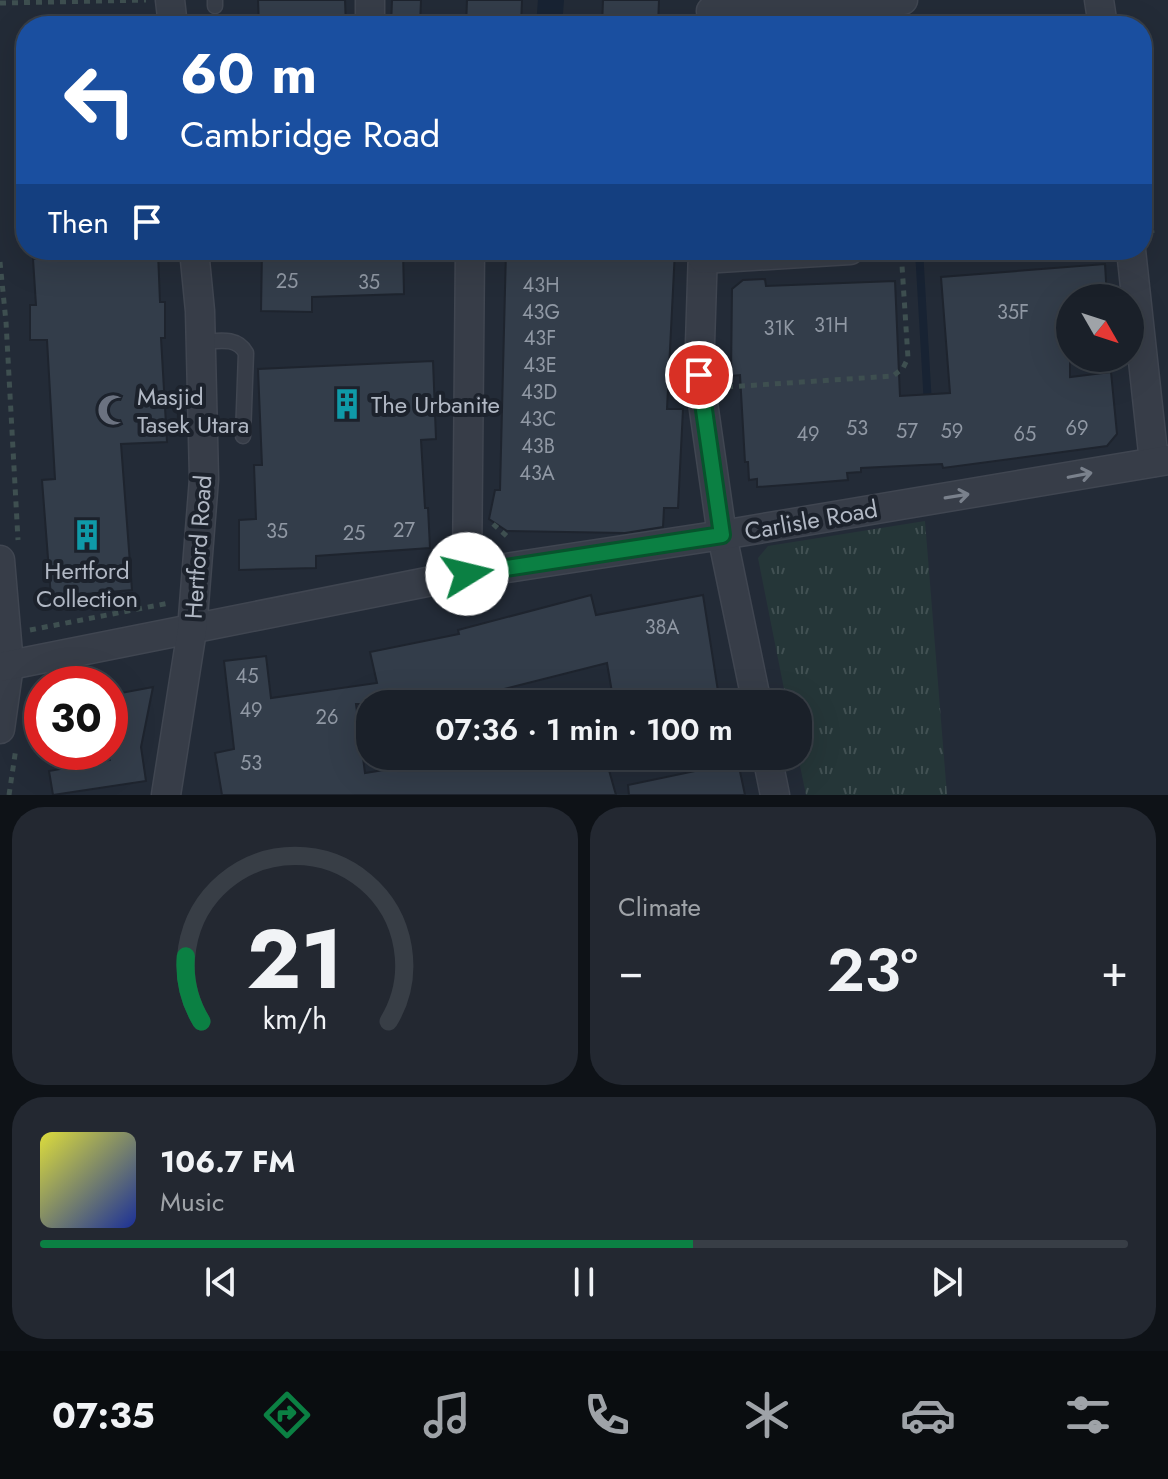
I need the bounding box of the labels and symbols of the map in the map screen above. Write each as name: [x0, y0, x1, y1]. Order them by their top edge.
house number: 25: [276, 267, 298, 296]
house number: 35: [358, 268, 380, 297]
house number: 43H: [523, 271, 559, 300]
north arrow: [1056, 284, 1144, 372]
house number: 43G: [522, 298, 560, 327]
house number: 35F: [997, 298, 1029, 327]
house number: 31H: [814, 311, 848, 340]
house number: 31K: [763, 314, 795, 343]
house number: 43F: [524, 324, 556, 353]
pin: [665, 341, 733, 409]
house number: 43E: [523, 351, 557, 380]
house number: 43D: [521, 378, 557, 407]
place label: Masjid Tasek Utara: [137, 379, 249, 442]
building icon: The Urbanite: [330, 387, 364, 421]
place label: The Urbanite: [371, 387, 500, 422]
mosque icon: Masjid Tasek Utara: [96, 393, 130, 427]
house number: 43C: [520, 405, 556, 434]
house number: 53: [846, 414, 868, 443]
house number: 69: [1065, 414, 1089, 443]
house number: 57: [896, 417, 918, 446]
house number: 59: [941, 417, 963, 446]
house number: 49: [796, 420, 820, 449]
house number: 65: [1014, 420, 1036, 449]
house number: 43B: [521, 432, 555, 461]
house number: 43A: [519, 459, 556, 488]
one-way arrow: [1067, 467, 1092, 482]
street label: Hertford Road: [176, 474, 220, 620]
one-way arrow: [944, 488, 969, 503]
street label: Carlisle Road: [742, 491, 880, 549]
house number: 27: [393, 516, 415, 545]
house number: 35: [266, 517, 288, 546]
building icon: Hertford Collection: [70, 518, 104, 552]
house number: 25: [343, 519, 365, 548]
position arrow: [425, 532, 509, 616]
place label: Hertford Collection: [36, 553, 138, 616]
house number: 38A: [645, 613, 680, 642]
house number: 45: [236, 662, 258, 691]
speed limit sign: 30: [24, 666, 128, 770]
house number: 49: [239, 696, 263, 725]
house number: 26: [316, 703, 338, 732]
house number: 53: [240, 749, 262, 778]

